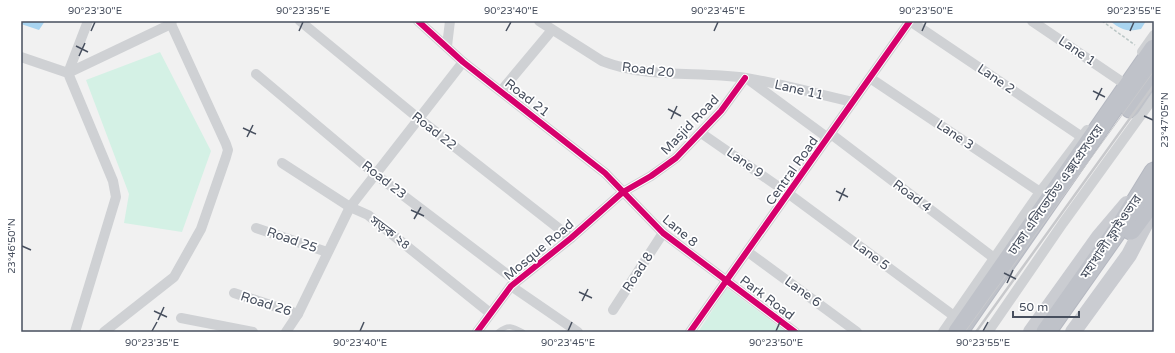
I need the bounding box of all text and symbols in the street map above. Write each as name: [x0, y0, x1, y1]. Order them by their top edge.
text: 90°23'30"E: [68, 5, 122, 17]
text: 90°23'35"E: [276, 5, 330, 17]
text: 90°23'40"E: [484, 5, 538, 17]
text: 90°23'45"E: [691, 5, 745, 17]
text: 90°23'50"E: [899, 5, 953, 17]
text: 90°23'55"E: [1107, 5, 1161, 17]
street label: Lane 1: [1055, 33, 1099, 69]
street label: Road 20: [621, 59, 675, 81]
street label: Lane 2: [974, 61, 1018, 97]
street label: Road 21: [501, 76, 553, 120]
street label: Lane 11: [773, 77, 825, 103]
street label: Masjid Road: [658, 92, 722, 158]
text: 23°47'05"N: [1159, 92, 1171, 148]
street label: Road 22: [408, 109, 460, 153]
street label: Lane 3: [933, 117, 977, 153]
street label: ঢাকা এলিভেটেড এক্সপ্রেসওয়ে: [1004, 121, 1107, 259]
street label: Central Road: [762, 133, 822, 209]
street label: Lane 9: [723, 145, 767, 181]
street label: Road 23: [358, 158, 410, 202]
street label: Road 4: [890, 176, 934, 216]
street label: মহাখালী ফ্লাইওভার: [1076, 192, 1145, 283]
street label: Lane 8: [659, 211, 701, 251]
street label: সড়ক ২৪: [366, 212, 413, 253]
street label: Mosque Road: [501, 216, 577, 284]
text: 23°46'50"N: [6, 218, 18, 274]
street label: Road 25: [265, 224, 319, 256]
street label: Lane 5: [850, 236, 892, 274]
street label: Road 8: [619, 249, 657, 295]
street label: Park Road: [737, 272, 797, 324]
street label: Lane 6: [781, 273, 825, 311]
street label: Road 26: [239, 288, 293, 320]
scale bar: [1013, 293, 1079, 319]
text: 50 m: [1019, 300, 1048, 314]
text: 90°23'35"E: [125, 337, 179, 349]
text: 90°23'40"E: [333, 337, 387, 349]
text: 90°23'45"E: [541, 337, 595, 349]
text: 90°23'50"E: [749, 337, 803, 349]
text: 90°23'55"E: [956, 337, 1010, 349]

